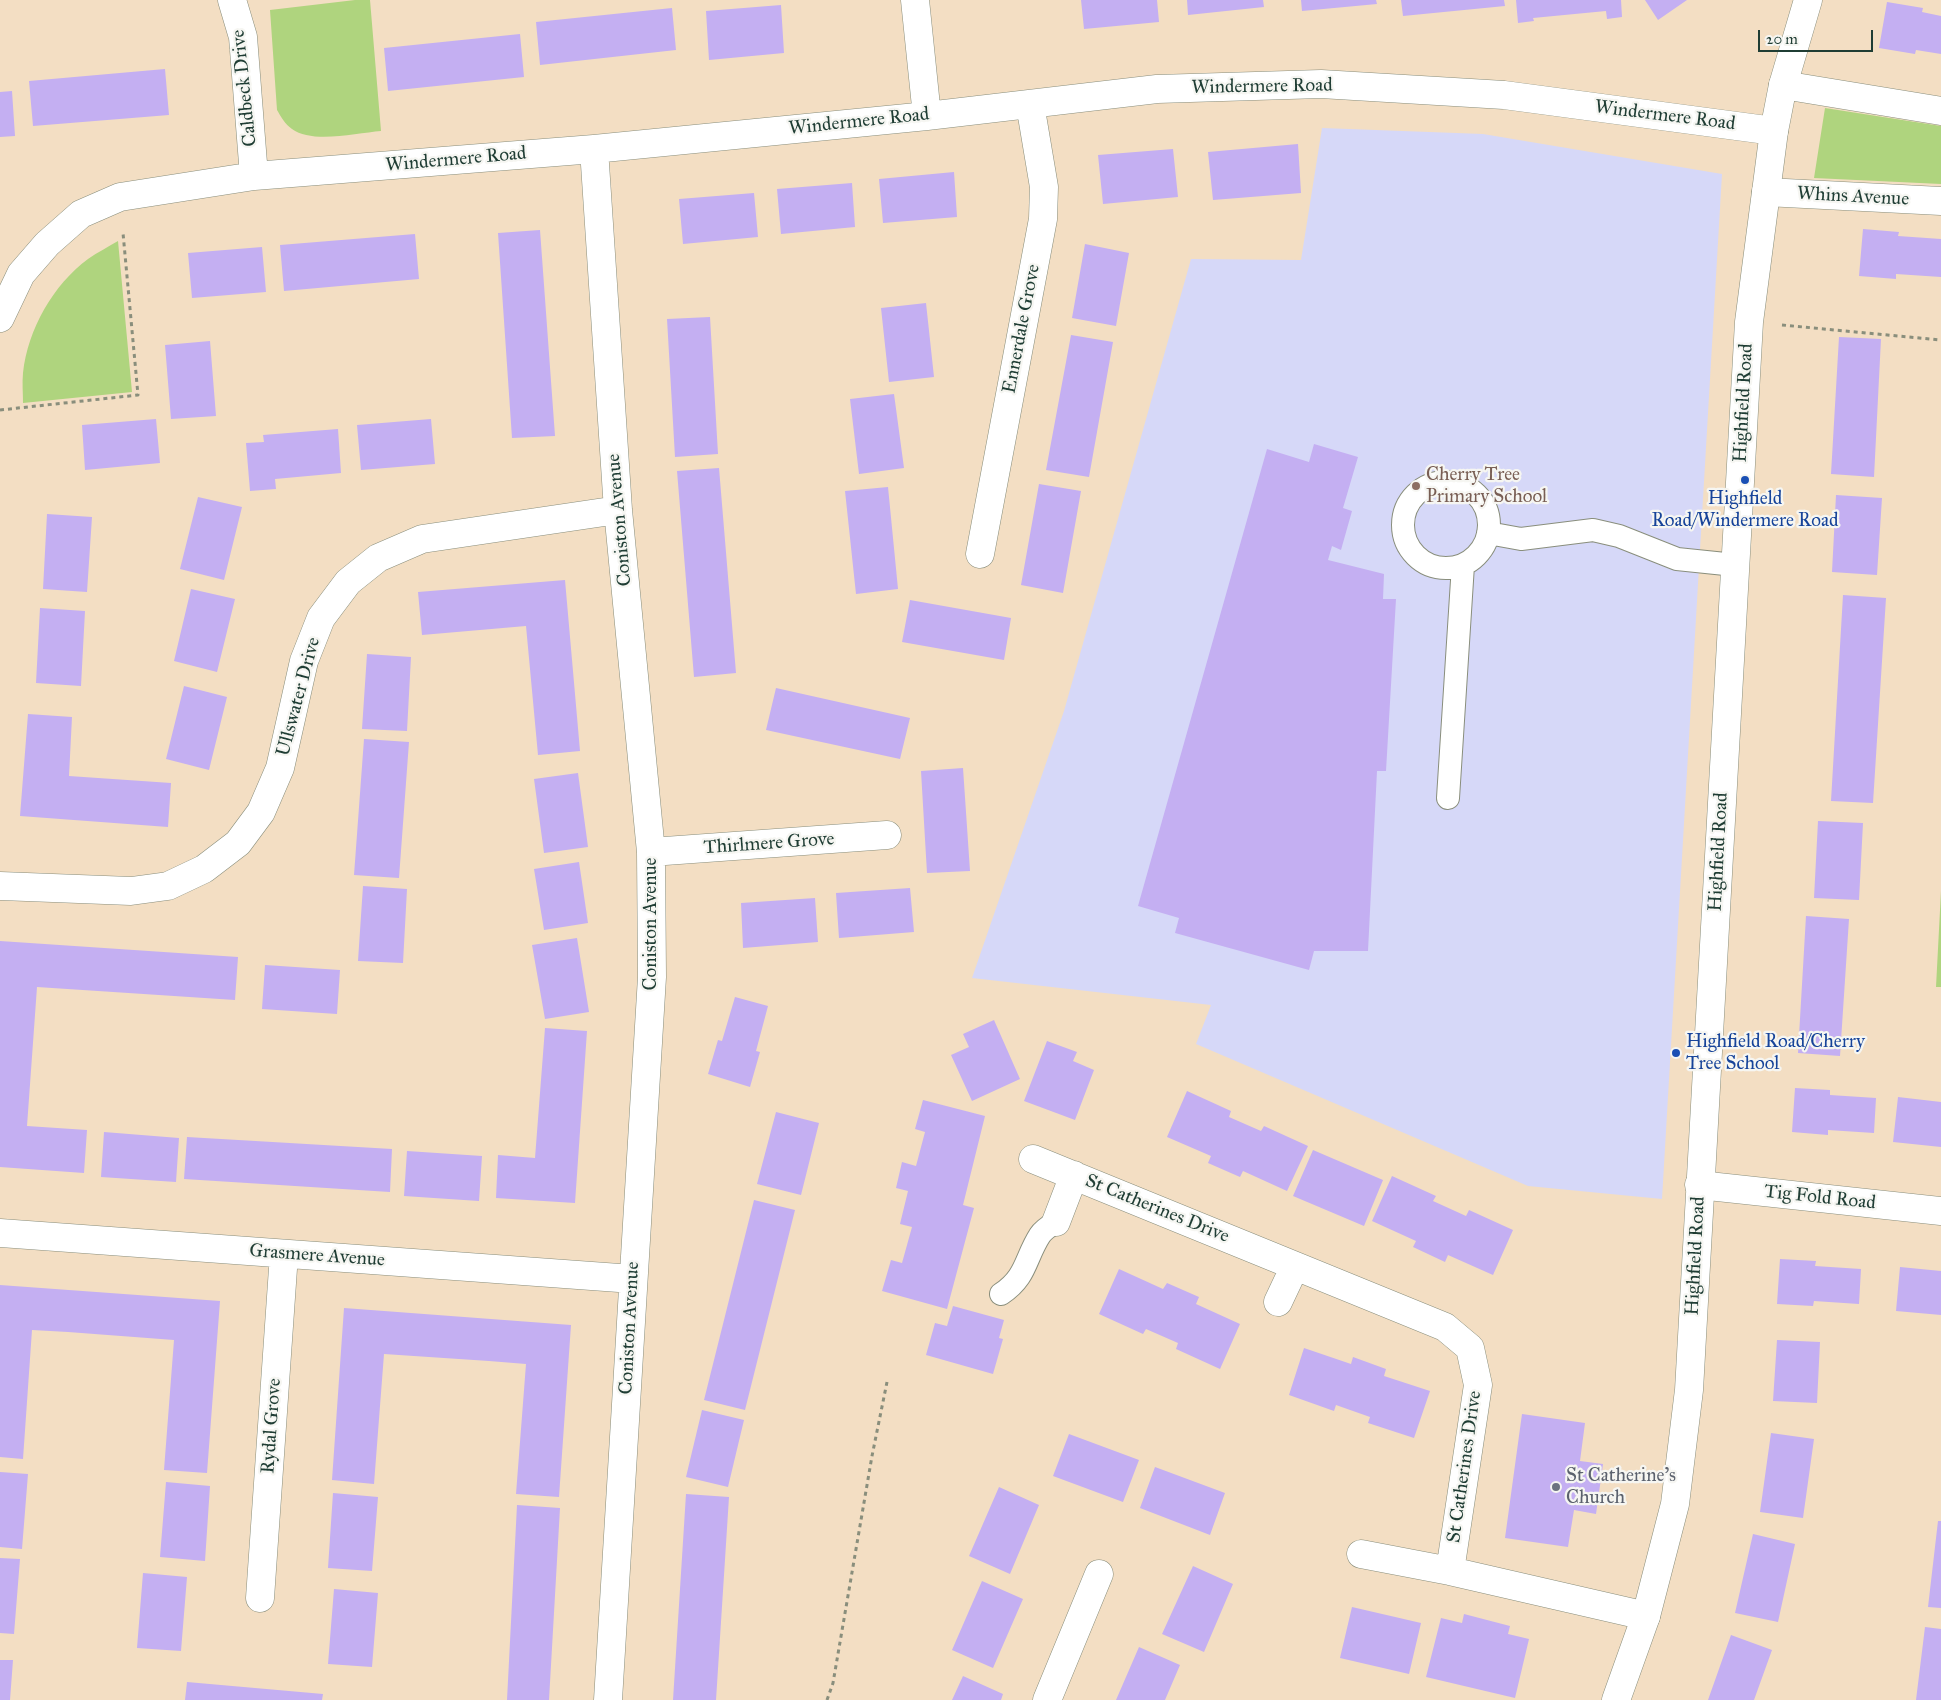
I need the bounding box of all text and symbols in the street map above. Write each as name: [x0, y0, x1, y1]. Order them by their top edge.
scale bar: [1761, 20, 1876, 52]
street label: Caldbeck Drive: [228, 28, 262, 148]
text: 20 m: [1766, 30, 1798, 48]
street label: Windermere Road: [1191, 74, 1333, 100]
street label: Windermere Road: [1593, 96, 1737, 136]
street label: Windermere Road: [787, 103, 931, 141]
street label: Windermere Road: [385, 142, 527, 178]
street label: Whins Avenue: [1796, 183, 1910, 211]
street label: Ennerdale Grove: [998, 263, 1046, 395]
street label: Highfield Road: [1729, 343, 1759, 463]
street label: Coniston Avenue: [603, 453, 637, 587]
place label: Cherry Tree Primary School: [1426, 464, 1547, 508]
marker: Highfield Road/Windermere Road: [1739, 474, 1751, 486]
marker: Cherry Tree Primary School: [1410, 480, 1422, 492]
place label: Highfield Road/Windermere Road: [1651, 488, 1839, 532]
street label: Ullswater Drive: [272, 635, 326, 759]
street label: Highfield Road: [1704, 792, 1734, 912]
street label: Thirlmere Grove: [703, 828, 835, 860]
street label: Coniston Avenue: [640, 858, 662, 990]
place label: Highfield Road/Cherry Tree School: [1686, 1031, 1865, 1075]
marker: Highfield Road/Cherry Tree School: [1670, 1047, 1682, 1059]
street label: St Catherines Drive: [1082, 1170, 1232, 1248]
street label: Tig Fold Road: [1763, 1181, 1877, 1215]
street label: Highfield Road: [1681, 1196, 1711, 1316]
street label: Grasmere Avenue: [248, 1240, 386, 1272]
street label: Coniston Avenue: [615, 1261, 645, 1395]
street label: Rydal Grove: [257, 1377, 287, 1475]
street label: St Catherines Drive: [1443, 1389, 1487, 1545]
place label: St Catherine's Church: [1566, 1465, 1676, 1509]
marker: St Catherine's Church: [1550, 1481, 1562, 1493]

